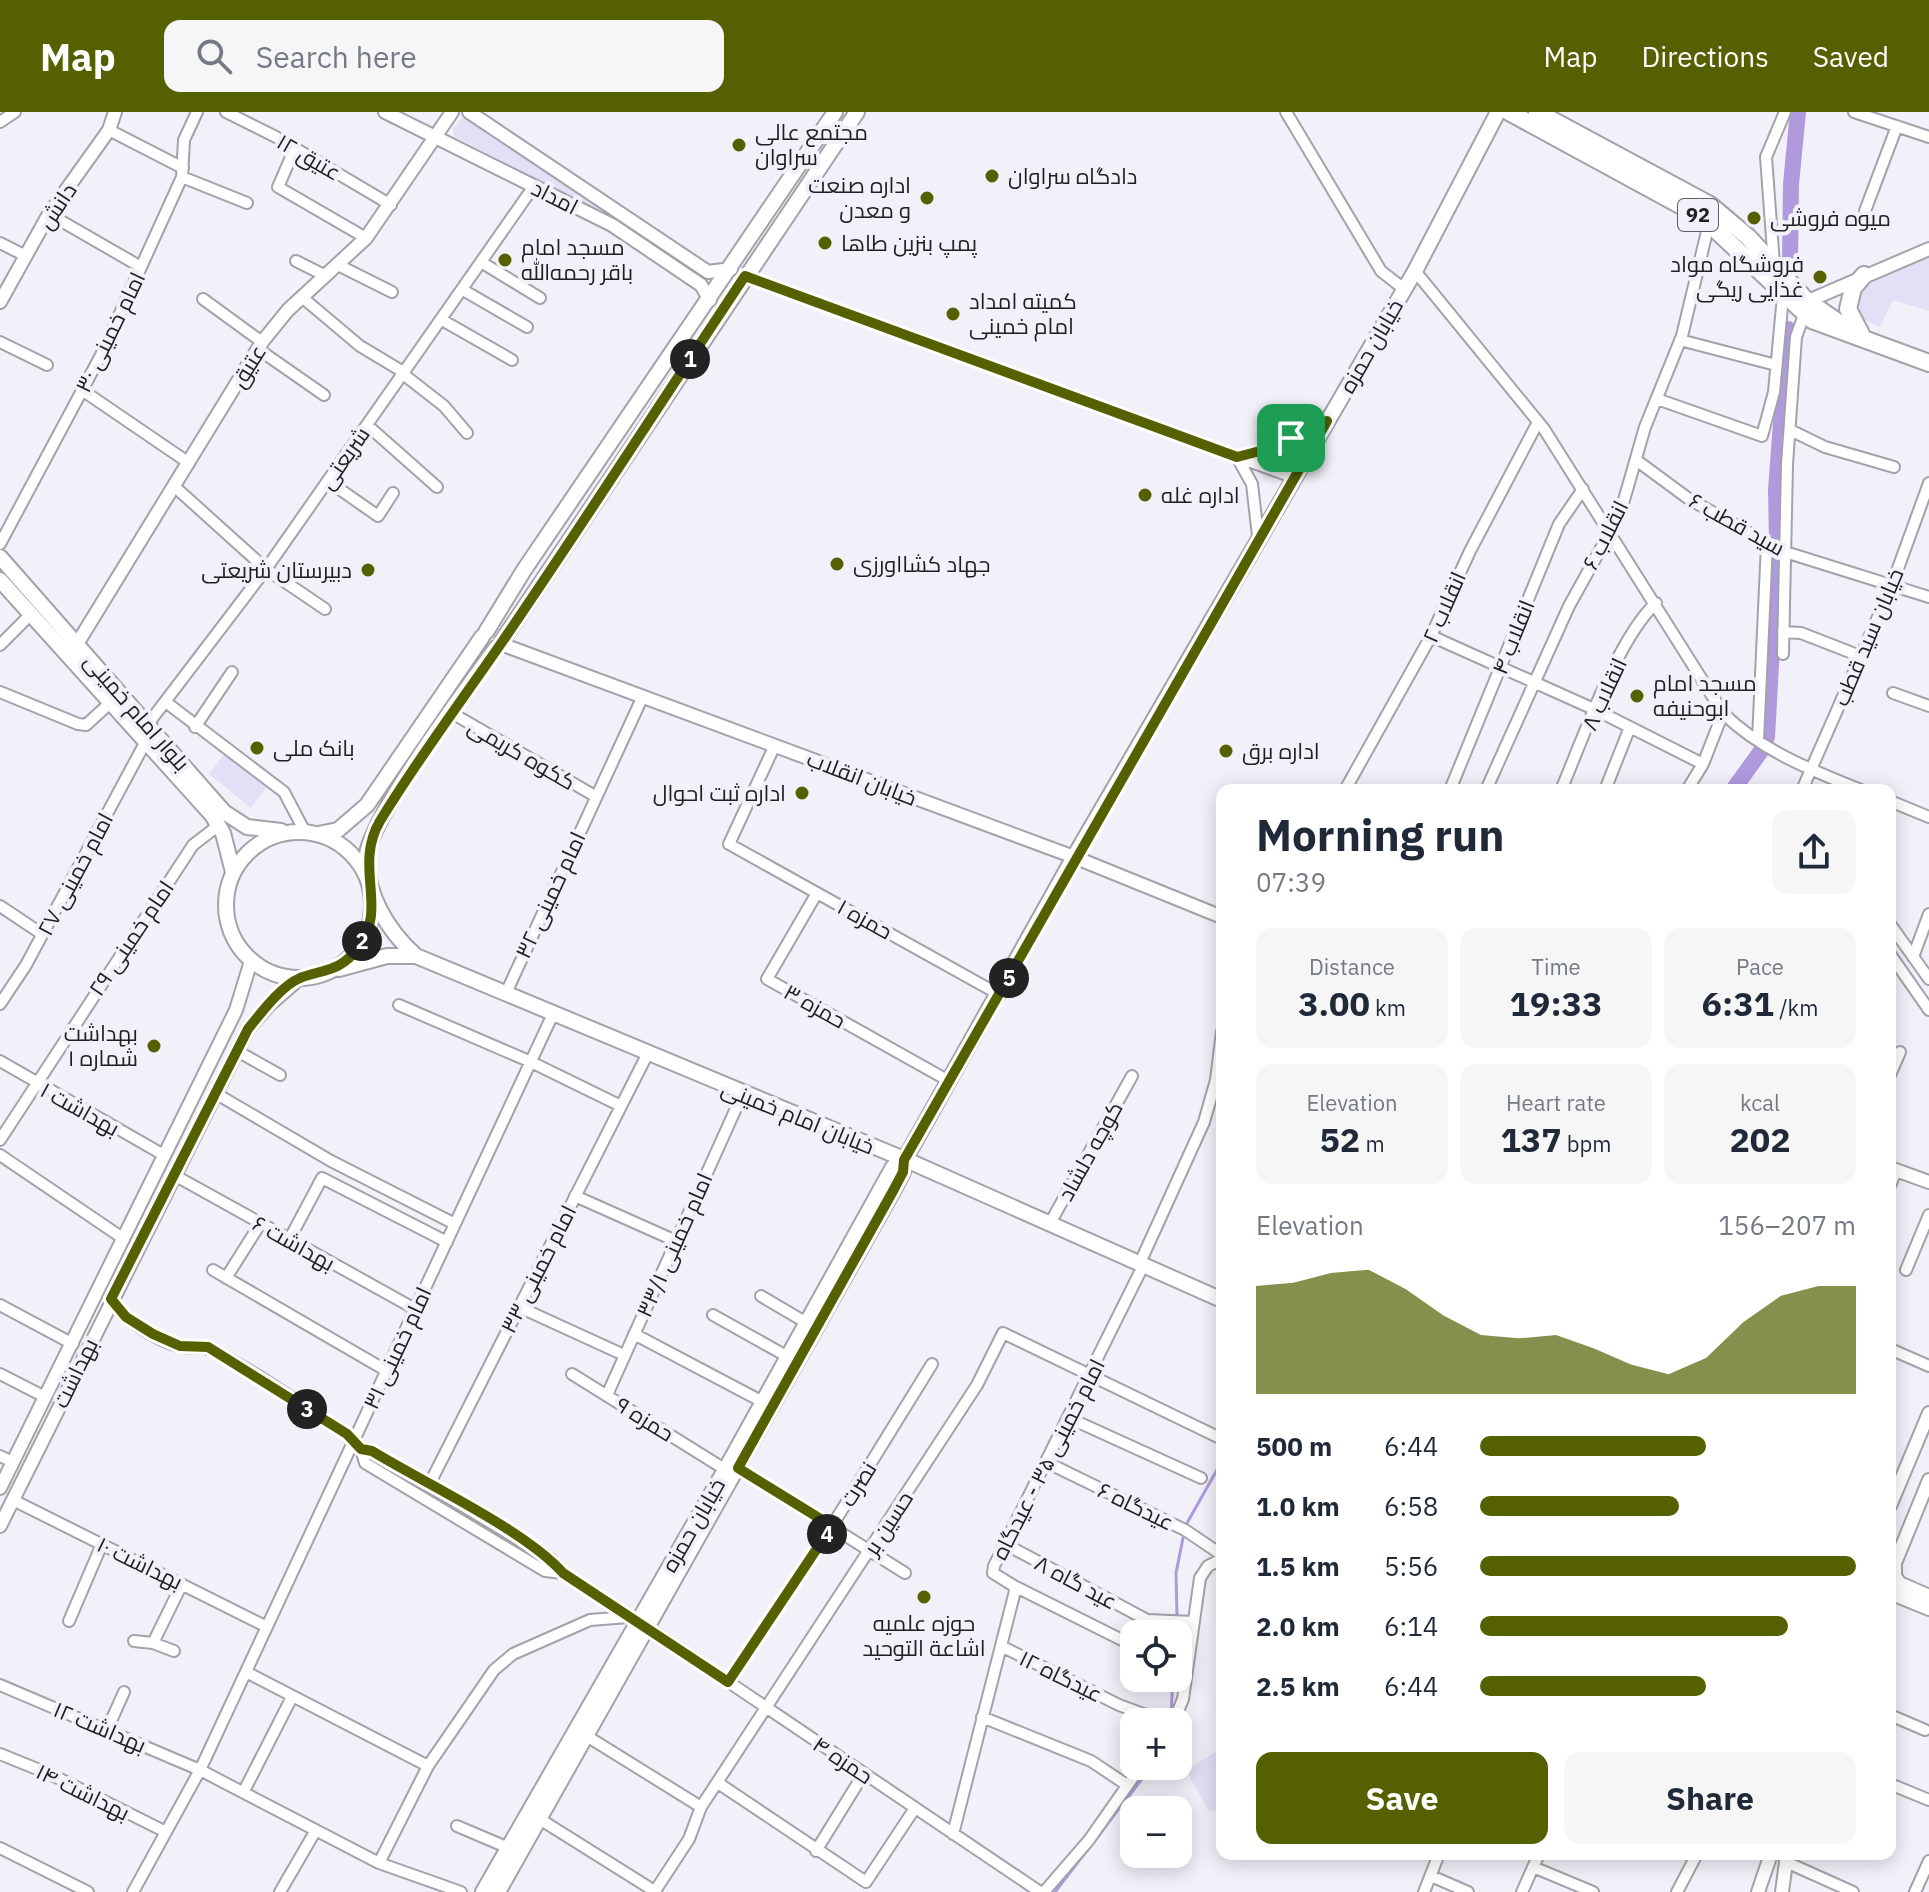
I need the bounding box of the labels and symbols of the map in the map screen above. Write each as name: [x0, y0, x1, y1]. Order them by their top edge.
place label: مجتمع عالی سراوان: [755, 117, 868, 171]
street label: عتیق ۱۲: [272, 127, 346, 186]
marker: مجتمع عالی سراوان: [730, 136, 748, 154]
place label: دادگاه سراوان: [1008, 161, 1137, 190]
marker: دادگاه سراوان: [983, 167, 1001, 185]
place label: اداره صنعت و معدن: [808, 170, 911, 224]
street label: امداد: [527, 173, 583, 220]
street label: دانش: [31, 177, 83, 234]
marker: اداره صنعت و معدن: [918, 189, 936, 207]
road number: 92: [1678, 199, 1718, 231]
place label: میوه فروشی: [1770, 203, 1891, 232]
marker: میوه فروشی: [1745, 209, 1763, 227]
place label: پمپ بنزین طاها: [841, 228, 977, 258]
place label: مسجد امام باقر رحمه‌الله: [521, 232, 633, 286]
marker: پمپ بنزین طاها: [816, 234, 834, 252]
place label: فروشگاه مواد غذایی ریگی: [1670, 249, 1804, 303]
marker: مسجد امام باقر رحمه‌الله: [496, 251, 514, 269]
street label: امام خمینی ۳۰: [68, 267, 153, 398]
marker: فروشگاه مواد غذایی ریگی: [1811, 268, 1829, 286]
place label: کمیته امداد امام خمینی: [969, 286, 1077, 342]
street label: خیابان حمزه: [1332, 294, 1409, 398]
marker: کمیته امداد امام خمینی: [944, 305, 962, 323]
street label: عتیق: [223, 339, 272, 393]
pin: 1: [670, 339, 710, 379]
pin: [1257, 404, 1325, 472]
street label: شریعتی: [312, 421, 376, 495]
place label: اداره غله: [1161, 480, 1240, 509]
street label: سید قطب ۶: [1684, 485, 1790, 562]
marker: اداره غله: [1136, 486, 1154, 504]
street label: انقلاب ۶: [1575, 495, 1634, 574]
place label: جهاد کشااورزی: [853, 549, 990, 578]
place label: دبیرستان شریعتی: [201, 555, 352, 584]
marker: جهاد کشااورزی: [828, 555, 846, 573]
marker: دبیرستان شریعتی: [359, 561, 377, 579]
street label: خیابان سید قطب: [1826, 564, 1910, 710]
street label: انقلاب ۲: [1415, 567, 1472, 647]
street label: انقلاب ۴: [1485, 595, 1541, 678]
street label: بلوار امام خمینی: [77, 647, 197, 778]
street label: انقلاب ۸: [1574, 653, 1633, 735]
place label: مسجد امام ابوحنیفه: [1653, 668, 1757, 722]
marker: مسجد امام ابوحنیفه: [1628, 687, 1646, 705]
street label: ککوه کریمی: [463, 711, 581, 796]
place label: بانک ملی: [273, 733, 355, 762]
place label: اداره برق: [1242, 736, 1320, 765]
marker: بانک ملی: [248, 739, 266, 757]
marker: اداره برق: [1217, 742, 1235, 760]
street label: خیابان انقلاب: [803, 743, 921, 812]
place label: اداره ثبت احوال: [653, 778, 786, 807]
marker: اداره ثبت احوال: [793, 784, 811, 802]
street label: امام خمینی ۲۷: [30, 807, 121, 941]
street label: امام خمینی ۳۲: [508, 827, 593, 964]
street label: امام خمینی ۲۹: [81, 874, 181, 1002]
street label: حمزه ۱: [833, 892, 898, 945]
pin: 2: [342, 921, 382, 961]
pin: 5: [989, 958, 1029, 998]
street label: حمزه ۳: [779, 977, 851, 1034]
place label: بهداشت شماره ۱: [64, 1018, 138, 1072]
marker: بهداشت شماره ۱: [145, 1037, 163, 1055]
street label: خیابان امام خمینی: [717, 1073, 879, 1162]
street label: بهداشت ۱: [35, 1075, 125, 1142]
street label: کوچه دلشاد: [1050, 1096, 1130, 1206]
street label: امام خمینی ۳۳/۱: [629, 1168, 720, 1322]
street label: امام خمینی ۳۳: [493, 1200, 584, 1339]
street label: بهداشت ۶: [248, 1208, 341, 1277]
street label: امام خمینی ۳۱: [356, 1282, 439, 1414]
street label: بهداشت: [45, 1333, 104, 1413]
street label: امام خمینی ۳۵ - عیدگاه: [984, 1353, 1113, 1565]
pin: 3: [287, 1389, 327, 1429]
street label: حمزه ۹: [611, 1390, 680, 1448]
street label: نصرت: [833, 1456, 883, 1512]
street label: خیابان حمزه: [654, 1473, 731, 1577]
street label: عیدگاه ۶: [1093, 1475, 1179, 1536]
street label: حسین بر: [855, 1485, 919, 1562]
pin: 4: [807, 1514, 847, 1554]
street label: بهداشت ۱۰: [93, 1529, 188, 1596]
street label: عید گاه ۸: [1030, 1548, 1123, 1615]
marker: حوزه علمیه اشاعة التوحید: [915, 1588, 933, 1606]
place label: حوزه علمیه اشاعة التوحید: [862, 1608, 986, 1662]
street label: عیدگاه ۱۲: [1015, 1643, 1108, 1708]
street label: بهداشت ۱۲: [49, 1694, 151, 1759]
street label: حمزه ۴: [808, 1729, 879, 1790]
street label: بهداشت ۱۴: [32, 1756, 135, 1827]

